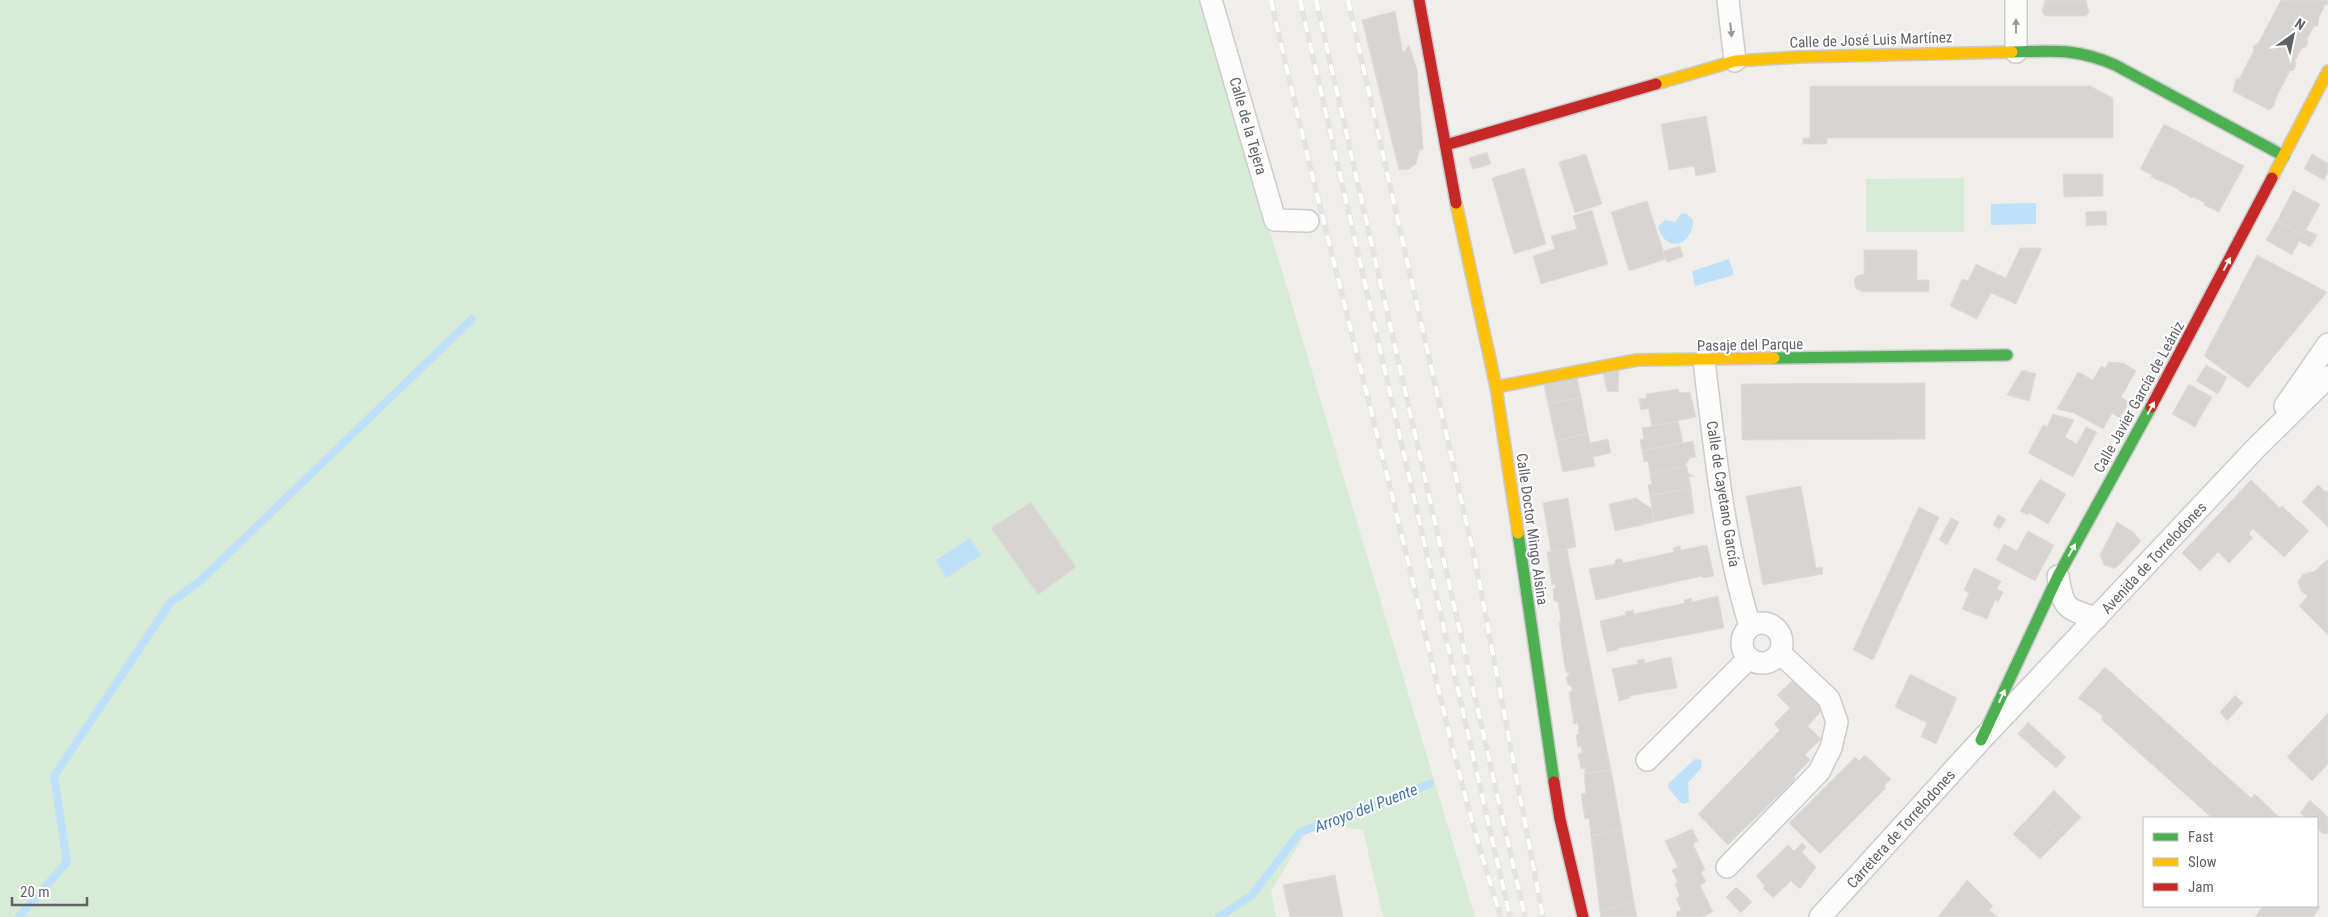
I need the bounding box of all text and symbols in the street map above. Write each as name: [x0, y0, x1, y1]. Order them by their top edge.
north arrow: [2268, 10, 2318, 60]
text: N: [2292, 15, 2308, 33]
one-way arrow: [2012, 18, 2020, 34]
one-way arrow: [1727, 23, 1735, 39]
street label: Calle de José Luis Martínez: [1789, 28, 1953, 52]
street label: Calle de la Tejera: [1225, 75, 1271, 177]
one-way arrow: [2223, 257, 2231, 271]
street label: Calle Javier García de Leániz: [2090, 318, 2188, 476]
street label: Pasaje del Parque: [1697, 335, 1803, 355]
one-way arrow: [2147, 401, 2156, 414]
street label: Calle de Cayetano García: [1703, 420, 1743, 568]
street label: Calle Doctor Mingo Alsina: [1512, 452, 1552, 606]
street label: Avenida de Torrelodones: [2098, 498, 2210, 617]
one-way arrow: [2068, 543, 2077, 557]
one-way arrow: [1998, 689, 2006, 703]
street label: Carretera de Torrelodones: [1843, 766, 1959, 892]
water label: Arroyo del Puente: [1311, 780, 1420, 837]
legend: [2143, 817, 2318, 907]
text: Fast: [2188, 828, 2213, 846]
text: Slow: [2188, 853, 2217, 871]
scale bar: [12, 874, 88, 906]
text: Jam: [2188, 878, 2214, 896]
text: 20 m: [20, 883, 50, 901]

